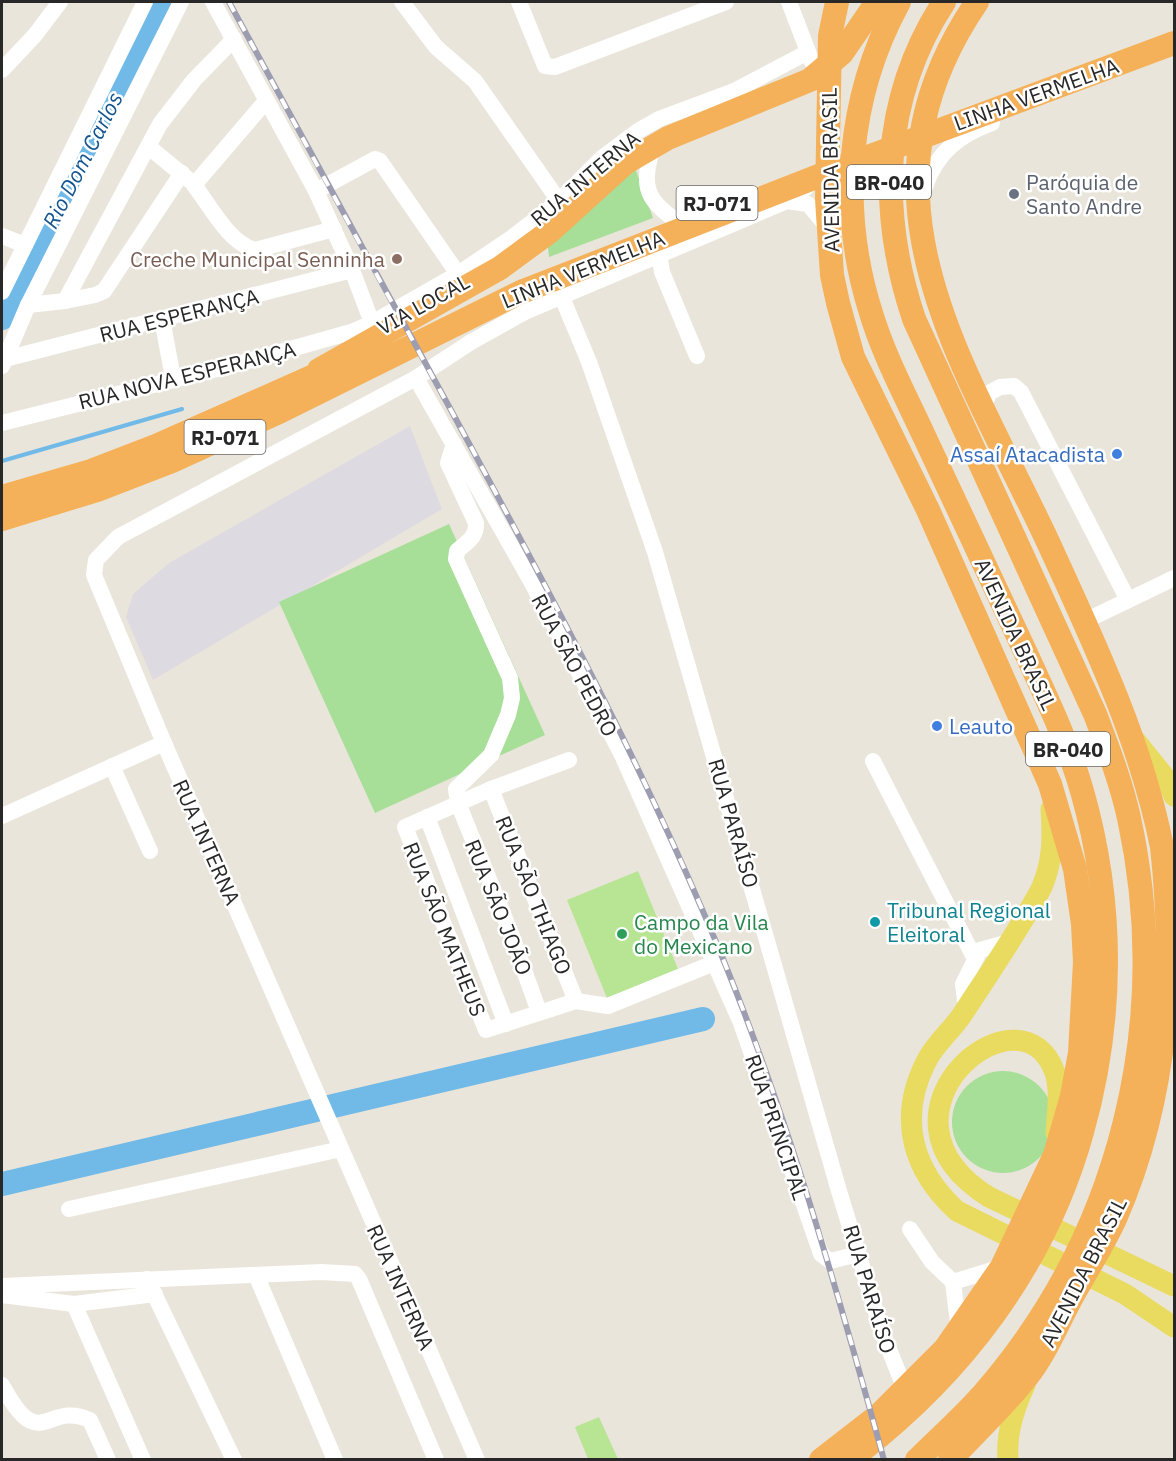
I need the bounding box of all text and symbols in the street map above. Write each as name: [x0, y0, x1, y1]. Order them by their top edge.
street label: LINHA VERMELHA: [950, 51, 1122, 137]
water label: Rio Dom Carlos: [35, 87, 129, 233]
street label: AVENIDA BRASIL: [815, 87, 845, 253]
street label: RUA INTERNA: [524, 124, 646, 232]
road number: BR-040: [847, 165, 931, 199]
place label: Paróquia de Santo Andre: [1026, 168, 1142, 220]
road number: RJ-071: [676, 186, 758, 220]
marker: Paróquia de Santo Andre: [1007, 187, 1021, 201]
street label: LINHA VERMELHA: [497, 223, 669, 315]
place label: Creche Municipal Senninha: [130, 245, 385, 273]
marker: Creche Municipal Senninha: [390, 252, 404, 266]
street label: VIA LOCAL: [372, 267, 474, 341]
street label: RUA ESPERANÇA: [96, 282, 262, 348]
street label: RUA NOVA ESPERANÇA: [75, 334, 299, 416]
road number: RJ-071: [184, 420, 266, 454]
place label: Assaí Atacadista: [950, 440, 1105, 468]
marker: Assaí Atacadista: [1110, 447, 1124, 461]
street label: AVENIDA BRASIL: [968, 553, 1064, 715]
street label: RUA SÃO PEDRO: [526, 589, 624, 741]
place label: Leauto: [949, 712, 1013, 740]
marker: Leauto: [930, 719, 944, 733]
road number: BR-040: [1026, 732, 1110, 766]
street label: RUA PARAÍSO: [702, 755, 766, 891]
street label: RUA INTERNA: [167, 775, 247, 909]
street label: RUA SÃO THIAGO: [489, 812, 579, 978]
street label: RUA SÃO JOÃO: [459, 835, 539, 979]
street label: RUA SÃO MATHEUS: [397, 838, 493, 1020]
place label: Tribunal Regional Eleitoral: [887, 896, 1051, 948]
place label: Campo da Vila do Mexicano: [634, 908, 769, 960]
marker: Tribunal Regional Eleitoral: [868, 915, 882, 929]
marker: Campo da Vila do Mexicano: [615, 927, 629, 941]
street label: RUA PRINCIPAL: [739, 1050, 815, 1204]
street label: AVENIDA BRASIL: [1033, 1192, 1133, 1352]
street label: RUA INTERNA: [361, 1220, 441, 1354]
street label: RUA PARAÍSO: [837, 1221, 903, 1357]

